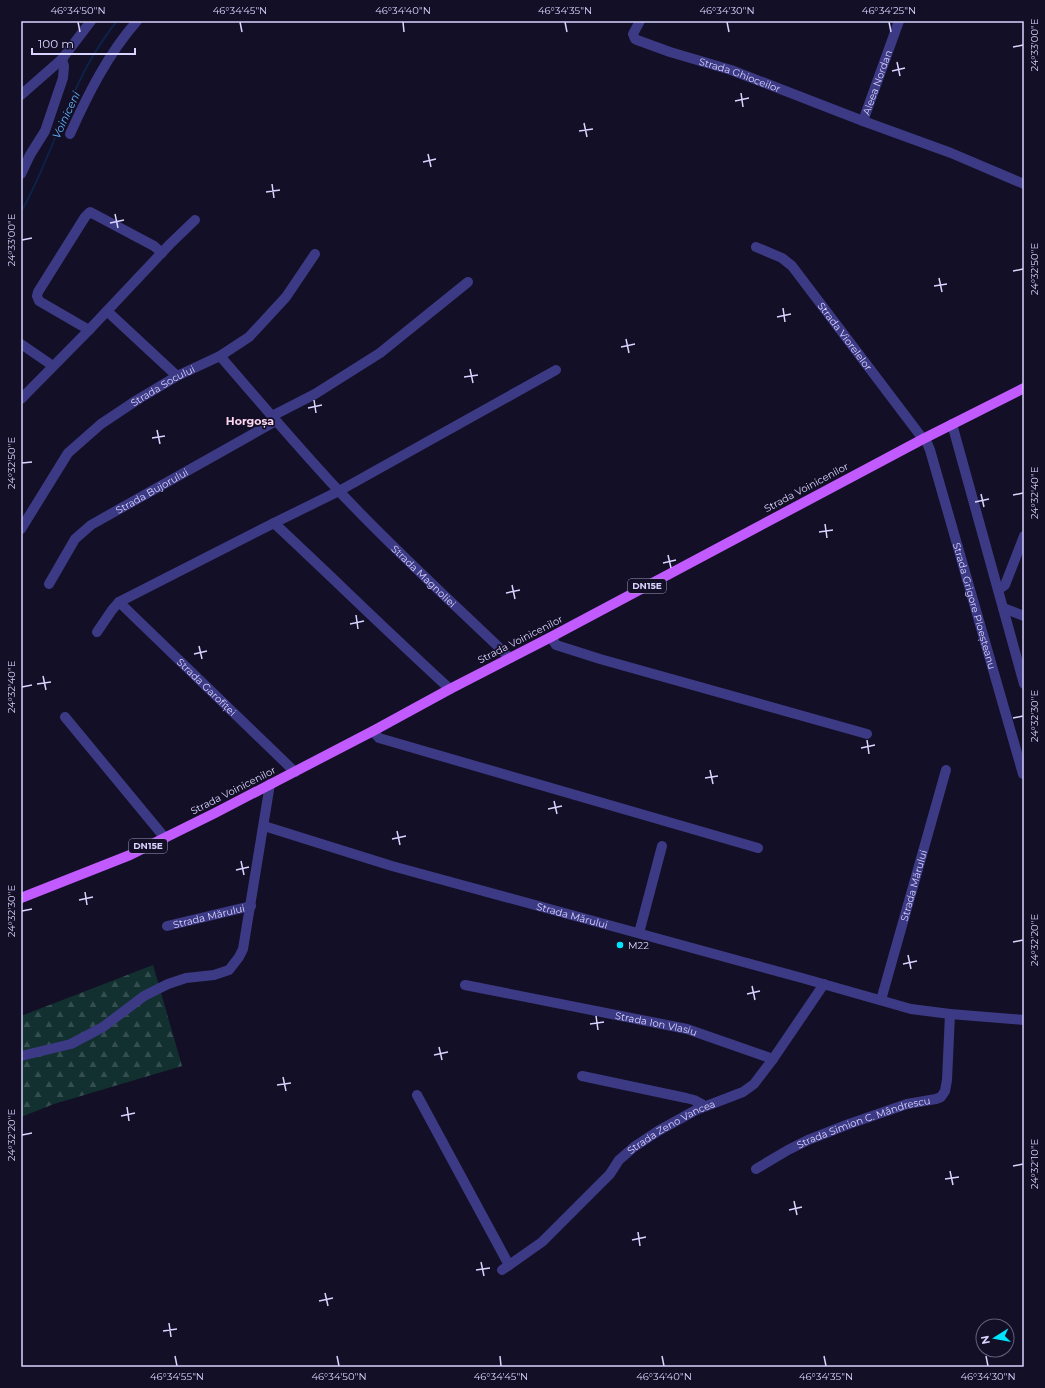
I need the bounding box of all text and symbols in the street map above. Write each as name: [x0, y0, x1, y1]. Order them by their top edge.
text: 46°34'50"N: [50, 4, 106, 17]
text: 46°34'45"N: [213, 4, 267, 17]
text: 46°34'40"N: [375, 4, 431, 17]
text: 46°34'35"N: [538, 4, 592, 17]
text: 46°34'30"N: [699, 4, 755, 17]
text: 46°34'25"N: [862, 4, 916, 17]
text: 24°33'00"E: [1028, 18, 1041, 72]
scale bar: [32, 30, 135, 56]
text: 100 m: [38, 36, 74, 51]
street label: Aleea Nordan: [860, 48, 895, 117]
street label: Strada Ghioceilor: [697, 55, 782, 96]
water label: Voiniceni: [49, 89, 83, 141]
text: 24°33'00"E: [5, 213, 18, 267]
text: 24°32'50"E: [1028, 243, 1041, 295]
street label: Strada Viorelelor: [815, 300, 875, 373]
street label: Strada Socului: [128, 363, 197, 409]
district label: Horgoșa: [226, 414, 274, 428]
text: 24°32'50"E: [5, 437, 18, 489]
street label: Strada Voinicenilor: [762, 460, 851, 515]
street label: Strada Bujorului: [113, 466, 191, 517]
text: 24°32'40"E: [1028, 466, 1041, 519]
street label: Strada Grigore Ploeșteanu: [950, 541, 999, 671]
street label: Strada Magnoliei: [388, 542, 459, 610]
road number: DN15E: [628, 579, 666, 593]
street label: Strada Voinicenilor: [475, 612, 565, 667]
street label: Strada Garofiței: [174, 655, 239, 719]
text: 24°32'40"E: [5, 660, 18, 713]
text: 24°32'30"E: [1028, 690, 1041, 742]
street label: Strada Voinicenilor: [188, 763, 278, 818]
road number: DN15E: [129, 839, 167, 853]
street label: Strada Mărului: [898, 849, 930, 923]
text: 24°32'30"E: [5, 885, 18, 937]
street label: Strada Mărului: [535, 900, 609, 932]
street label: Strada Mărului: [172, 902, 246, 931]
text: 24°32'20"E: [1028, 913, 1041, 966]
place label: M22: [628, 939, 649, 952]
marker: M22: [615, 940, 625, 950]
street label: Strada Ion Vlasiu: [614, 1009, 699, 1039]
street label: Strada Simion C. Mândrescu: [794, 1094, 931, 1152]
street label: Strada Zeno Vancea: [625, 1097, 717, 1157]
text: 24°32'20"E: [5, 1108, 18, 1161]
text: 24°32'10"E: [1028, 1138, 1041, 1189]
north arrow: [975, 1318, 1015, 1358]
text: N: [977, 1334, 993, 1346]
text: 46°34'55"N: [150, 1370, 204, 1383]
text: 46°34'50"N: [311, 1370, 367, 1383]
text: 46°34'45"N: [474, 1370, 528, 1383]
text: 46°34'40"N: [636, 1370, 692, 1383]
text: 46°34'35"N: [799, 1370, 853, 1383]
text: 46°34'30"N: [960, 1370, 1016, 1383]

